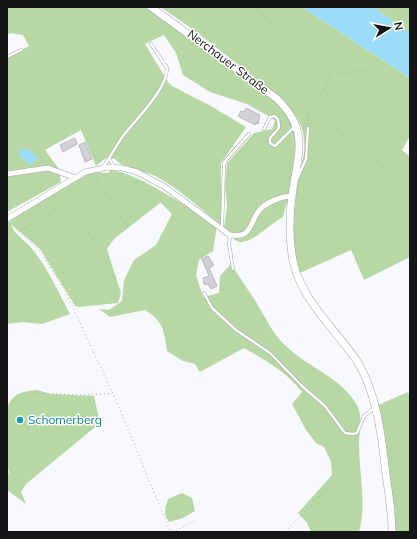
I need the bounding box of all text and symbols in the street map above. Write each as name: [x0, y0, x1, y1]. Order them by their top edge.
north arrow: [369, 8, 409, 48]
text: N: [391, 21, 406, 32]
street label: Nerchauer Straße: [185, 26, 272, 97]
place label: Schomerberg: [28, 412, 102, 427]
marker: Schomerberg: [15, 415, 25, 425]

